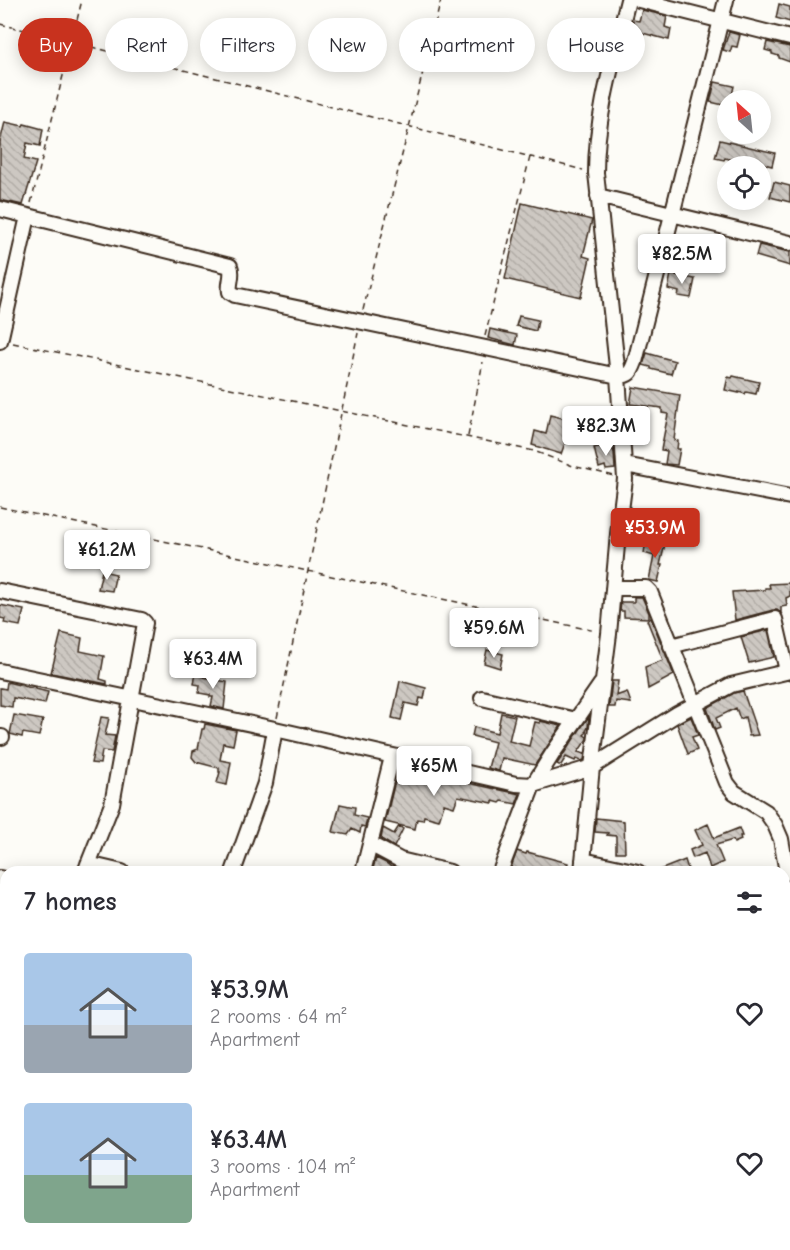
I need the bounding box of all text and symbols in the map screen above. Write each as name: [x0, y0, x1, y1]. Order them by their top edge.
chip: Buy: [18, 18, 93, 72]
chip: Rent: [105, 18, 188, 72]
chip: Filters: [200, 18, 296, 72]
chip: New: [308, 18, 387, 72]
chip: Apartment: [399, 18, 535, 72]
chip: House: [547, 18, 645, 72]
north arrow: [717, 90, 771, 144]
map controls: [717, 90, 771, 210]
button: locate: [717, 156, 771, 210]
pin: ¥82.5M: [633, 234, 731, 285]
text: ¥82.5M: [652, 242, 712, 265]
pin: ¥82.3M: [557, 406, 655, 457]
text: ¥82.3M: [576, 414, 636, 437]
pin: ¥53.9M: [606, 508, 704, 559]
text: ¥53.9M: [625, 516, 685, 539]
pin: ¥61.2M: [58, 530, 156, 581]
text: ¥61.2M: [78, 538, 136, 561]
pin: ¥59.6M: [445, 608, 543, 659]
text: ¥59.6M: [463, 616, 525, 639]
pin: ¥63.4M: [164, 639, 262, 690]
text: ¥63.4M: [183, 647, 243, 670]
pin: ¥65M: [398, 746, 470, 797]
text: ¥65M: [410, 754, 458, 777]
icon: filters: [733, 886, 766, 919]
text: 7 homes: [24, 887, 117, 917]
text: ¥53.9M: [210, 975, 289, 1005]
icon: home: [72, 977, 144, 1049]
icon: heart: [733, 997, 766, 1030]
text: 2 rooms · 64 m²: [210, 1005, 346, 1028]
text: Apartment: [210, 1028, 300, 1051]
text: ¥63.4M: [210, 1125, 287, 1155]
icon: home: [72, 1127, 144, 1199]
icon: heart: [733, 1147, 766, 1180]
text: 3 rooms · 104 m²: [210, 1155, 355, 1178]
text: Apartment: [210, 1178, 300, 1201]

